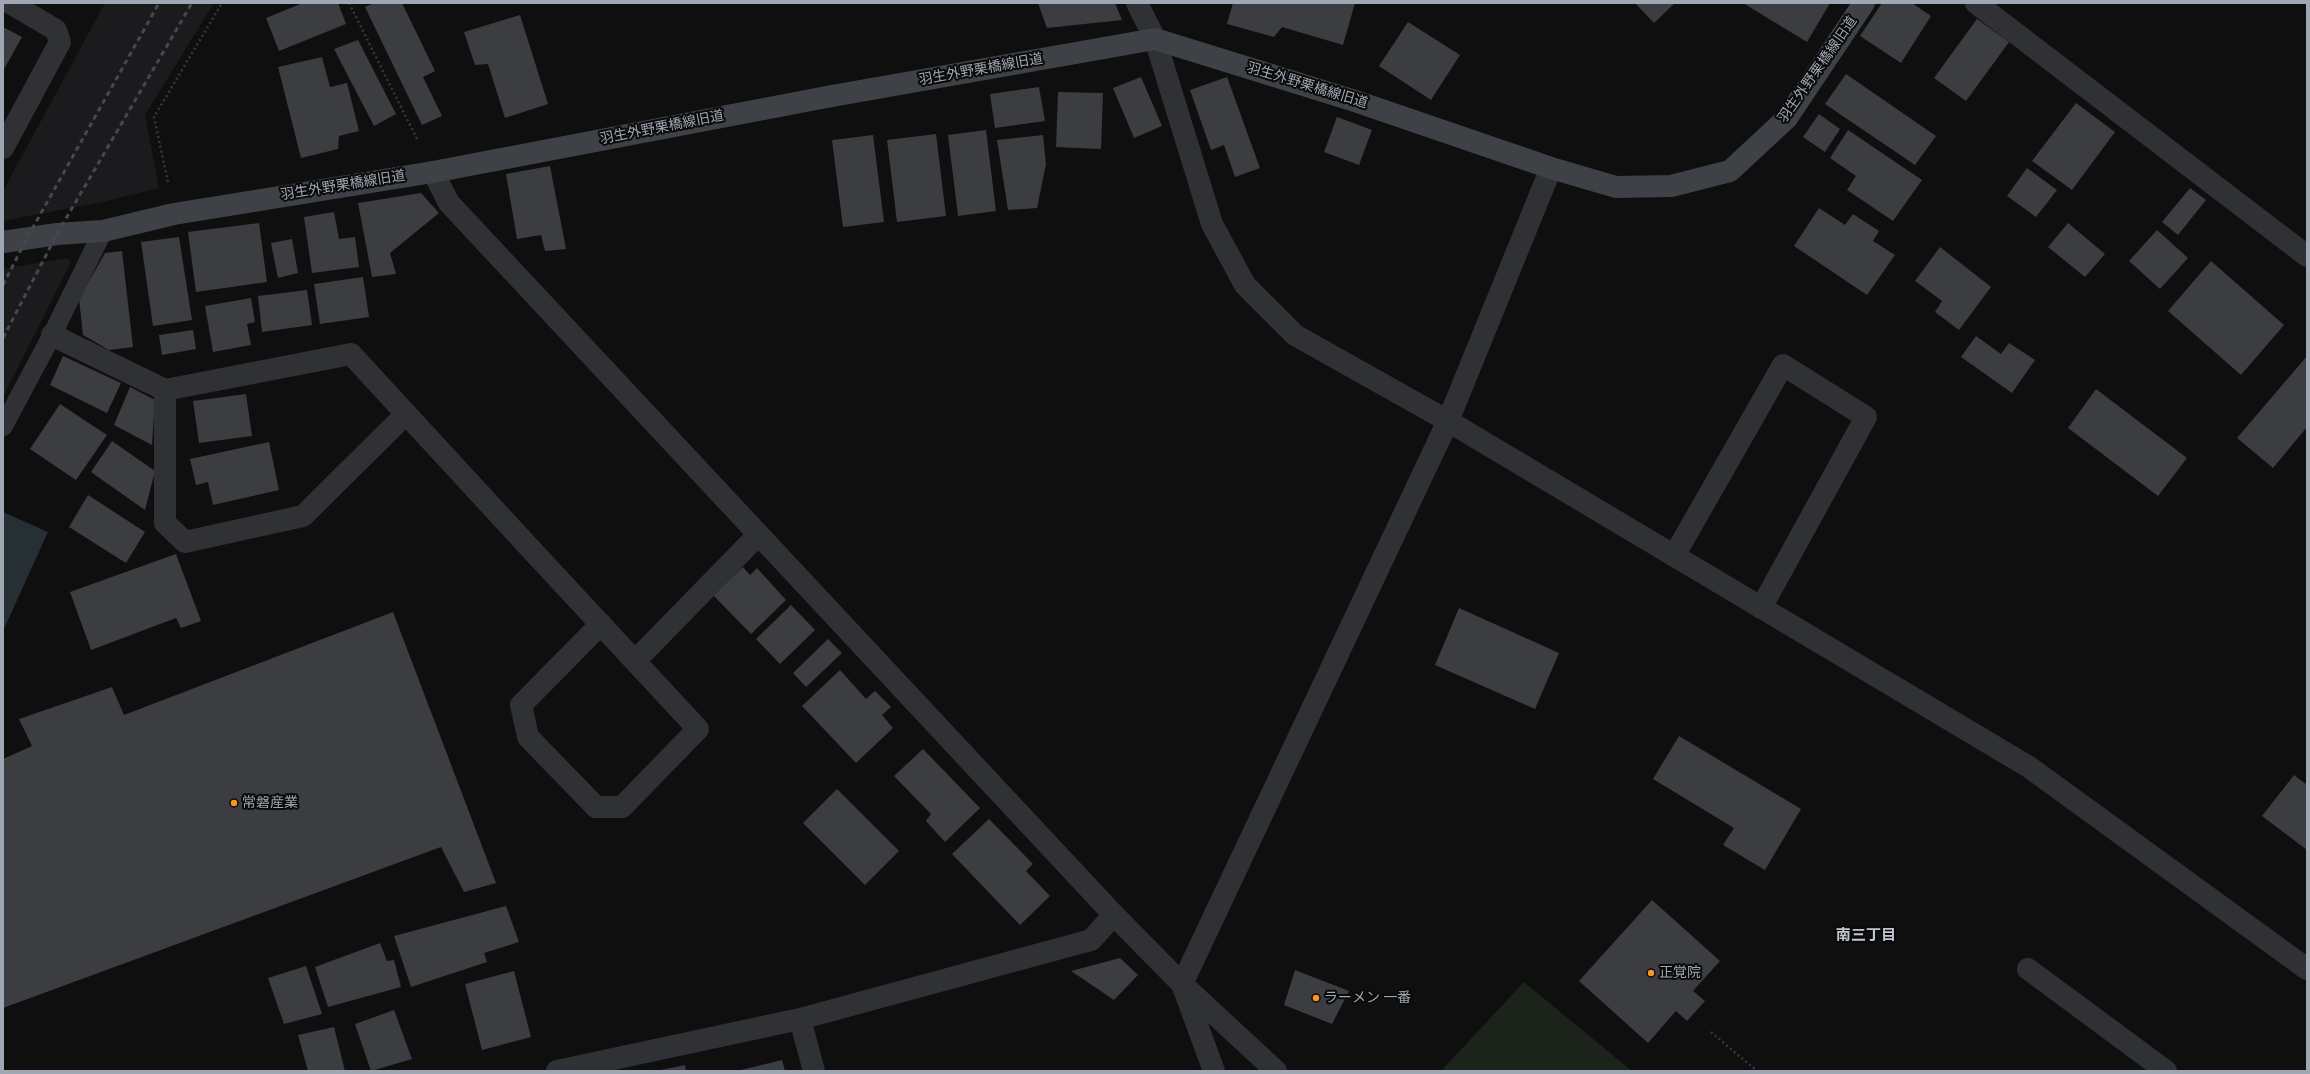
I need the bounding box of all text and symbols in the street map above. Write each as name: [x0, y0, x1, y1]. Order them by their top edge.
street label: 羽生外野栗橋線旧道: [1775, 14, 1861, 126]
street label: 羽生外野栗橋線旧道: [917, 51, 1045, 89]
street label: 羽生外野栗橋線旧道: [1244, 60, 1370, 112]
street label: 羽生外野栗橋線旧道: [599, 108, 725, 148]
street label: 羽生外野栗橋線旧道: [279, 168, 407, 204]
place label: 常磐産業: [242, 795, 298, 811]
marker: 常磐産業: [229, 798, 239, 808]
district label: 南三丁目: [1836, 927, 1896, 945]
place label: 正覚院: [1659, 965, 1701, 981]
marker: 正覚院: [1646, 968, 1656, 978]
place label: ラーメン 一番: [1324, 990, 1411, 1006]
marker: ラーメン 一番: [1311, 993, 1321, 1003]

